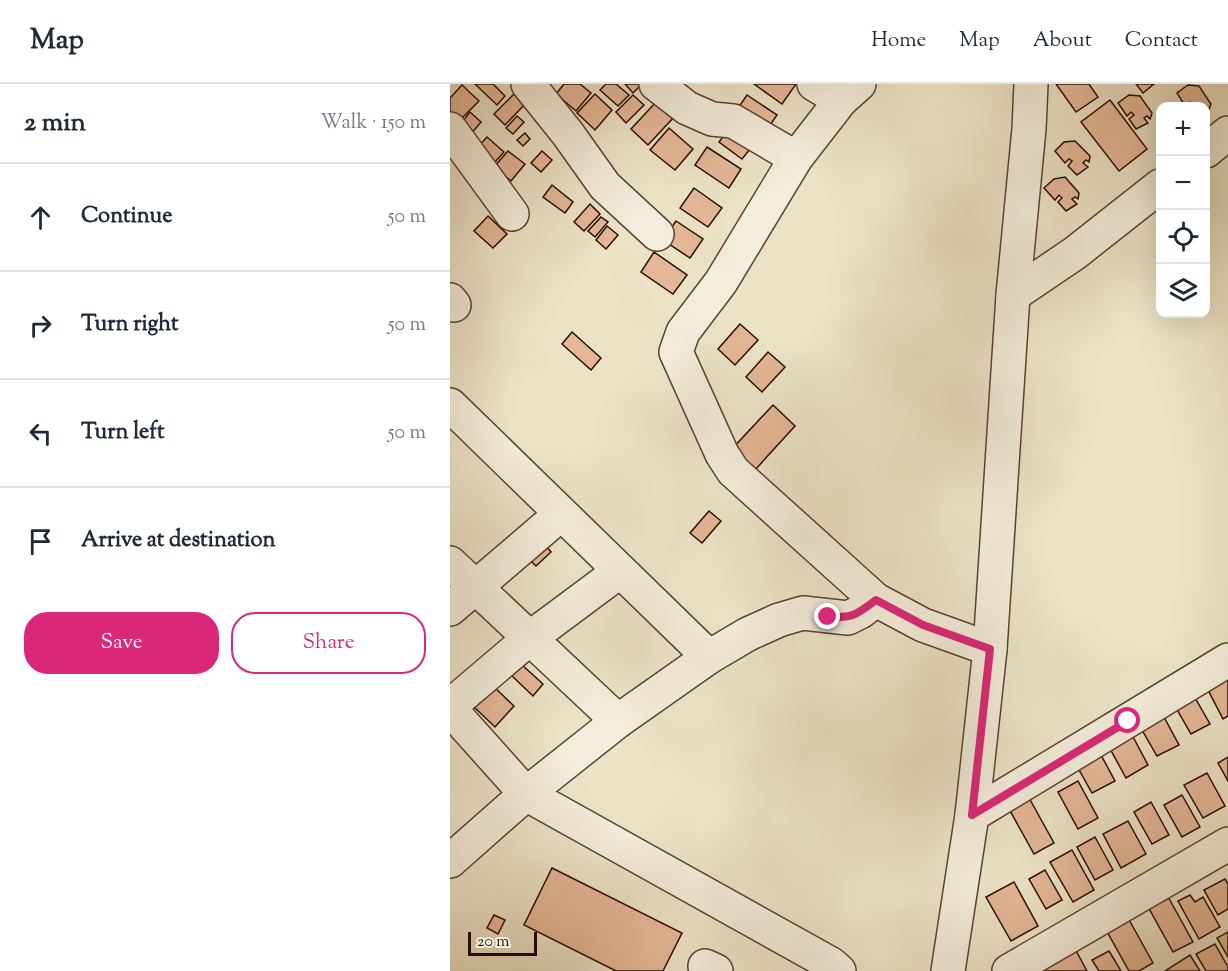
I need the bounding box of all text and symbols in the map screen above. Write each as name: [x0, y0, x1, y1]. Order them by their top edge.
text: Map: [30, 21, 84, 61]
text: Home: [871, 26, 926, 56]
text: Map: [959, 26, 1000, 56]
text: About: [1033, 26, 1092, 56]
text: Contact: [1125, 26, 1198, 56]
map controls: [1156, 102, 1210, 318]
button: +: [1156, 102, 1210, 156]
text: 2 min: [24, 105, 86, 142]
text: Walk · 150 m: [320, 109, 426, 138]
button: −: [1156, 156, 1210, 210]
icon: ahead: [24, 201, 57, 234]
text: Continue: [81, 201, 172, 233]
text: 50 m: [388, 203, 426, 232]
button: locate: [1156, 210, 1210, 264]
button: layers: [1156, 264, 1210, 318]
icon: right: [24, 309, 57, 342]
text: Turn right: [81, 309, 178, 341]
text: 50 m: [388, 311, 426, 340]
icon: left: [24, 417, 57, 450]
text: Turn left: [81, 417, 164, 449]
text: 50 m: [388, 419, 426, 448]
icon: arrive: [24, 525, 57, 558]
text: Arrive at destination: [81, 525, 276, 557]
route end: [814, 603, 840, 629]
button: Save: [24, 612, 219, 674]
button: Share: [231, 612, 426, 674]
route start: [1114, 707, 1140, 733]
scale bar: [468, 929, 537, 956]
text: 20 m: [477, 931, 510, 954]

